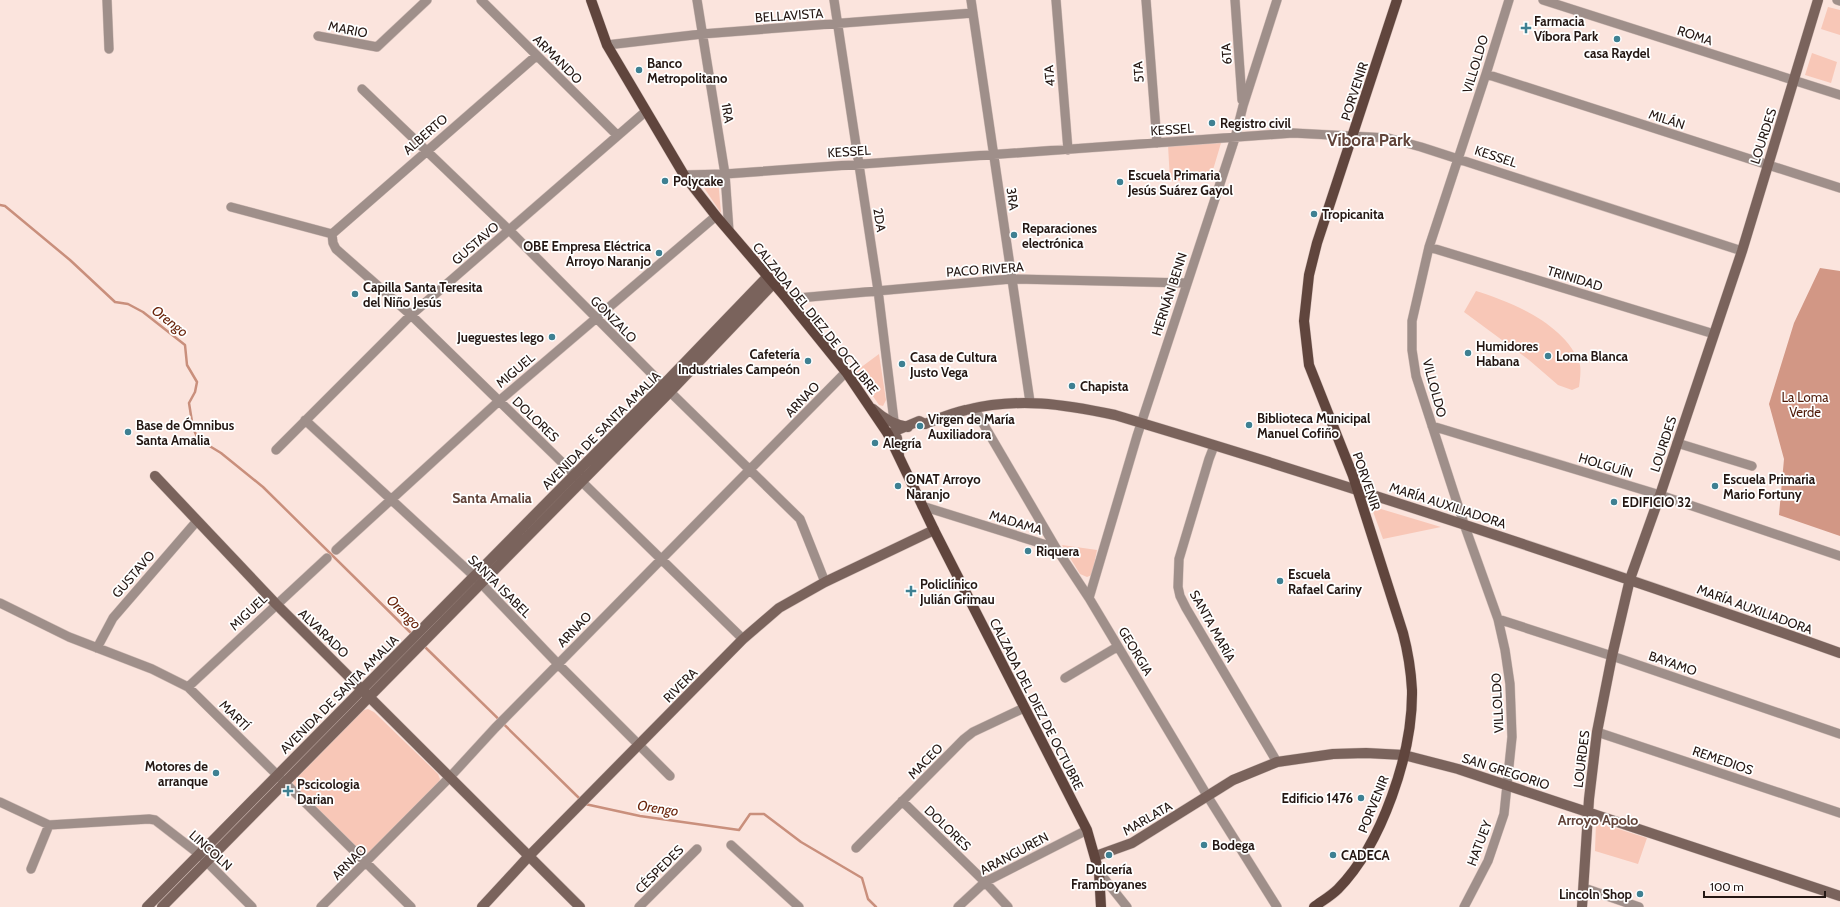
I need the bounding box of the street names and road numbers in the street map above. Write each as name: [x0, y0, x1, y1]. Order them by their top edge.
street label: BELLAVISTA: [754, 5, 824, 25]
street label: MARIO: [327, 17, 369, 41]
street label: ROMA: [1675, 22, 1715, 48]
street label: ARMANDO: [530, 31, 586, 87]
street label: VILLOLDO: [1459, 33, 1491, 95]
street label: 6TA: [1217, 43, 1235, 65]
street label: PORVENIR: [1337, 60, 1371, 122]
street label: 5TA: [1129, 61, 1147, 83]
street label: 4TA: [1040, 65, 1058, 87]
street label: 1RA: [719, 102, 737, 124]
street label: MILÁN: [1647, 105, 1688, 132]
street label: LOURDES: [1746, 106, 1780, 166]
street label: ALBERTO: [399, 110, 451, 158]
street label: KESSEL: [1150, 119, 1195, 138]
street label: KESSEL: [827, 141, 872, 160]
street label: KESSEL: [1473, 142, 1520, 170]
street label: 3RA: [1003, 187, 1023, 211]
street label: 2DA: [870, 207, 890, 233]
street label: GUSTAVO: [448, 218, 502, 268]
street label: CALZADA DEL DIEZ DE OCTUBRE: [750, 239, 882, 397]
street label: HERNÁN BENN: [1147, 250, 1190, 338]
street label: PACO RIVERA: [946, 258, 1024, 280]
street label: TRINIDAD: [1545, 262, 1605, 294]
street label: GONZALO: [587, 292, 641, 346]
street label: MIGUEL: [492, 349, 538, 391]
street label: VILLOLDO: [1420, 357, 1450, 419]
street label: AVENIDA DE SANTA AMALIA: [538, 367, 664, 493]
street label: ARNAO: [781, 378, 823, 420]
street label: DOLORES: [509, 393, 563, 445]
street label: LOURDES: [1646, 414, 1680, 474]
street label: HOLGUÍN: [1577, 448, 1635, 481]
street label: PORVENIR: [1350, 450, 1384, 512]
street label: MARÍA AUXILIADORA: [1387, 478, 1509, 531]
street label: MADAMA: [988, 506, 1044, 538]
street label: GUSTAVO: [108, 547, 158, 601]
street label: SANTA ISABEL: [465, 551, 535, 621]
street label: MARÍA AUXILIADORA: [1695, 580, 1815, 637]
street label: SANTA MARÍA: [1187, 587, 1240, 665]
street label: MIGUEL: [226, 590, 271, 633]
street label: ALVARADO: [295, 605, 353, 661]
street label: ARNAO: [553, 608, 595, 650]
street label: CALZADA DEL DIEZ DE OCTUBRE: [987, 615, 1087, 793]
street label: GEORGIA: [1115, 624, 1157, 678]
street label: AVENIDA DE SANTA AMALIA: [276, 631, 402, 757]
street label: BAYAMO: [1647, 647, 1699, 679]
street label: RIVERA: [659, 664, 701, 706]
street label: VILLOLDO: [1487, 673, 1507, 733]
street label: MARTÍ: [216, 696, 254, 734]
street label: LOURDES: [1570, 729, 1593, 789]
street label: MACEO: [904, 740, 946, 782]
street label: REMEDIOS: [1691, 742, 1756, 778]
street label: SAN GREGORIO: [1460, 749, 1552, 793]
street label: PORVENIR: [1354, 773, 1392, 835]
street label: MARLATA: [1119, 797, 1175, 839]
street label: DOLORES: [921, 802, 975, 854]
street label: HATUEY: [1463, 817, 1495, 868]
street label: LINCOLN: [186, 826, 236, 874]
street label: ARANGUREN: [977, 828, 1051, 878]
street label: ARNAO: [328, 841, 370, 883]
street label: CÉSPEDES: [631, 841, 687, 896]

